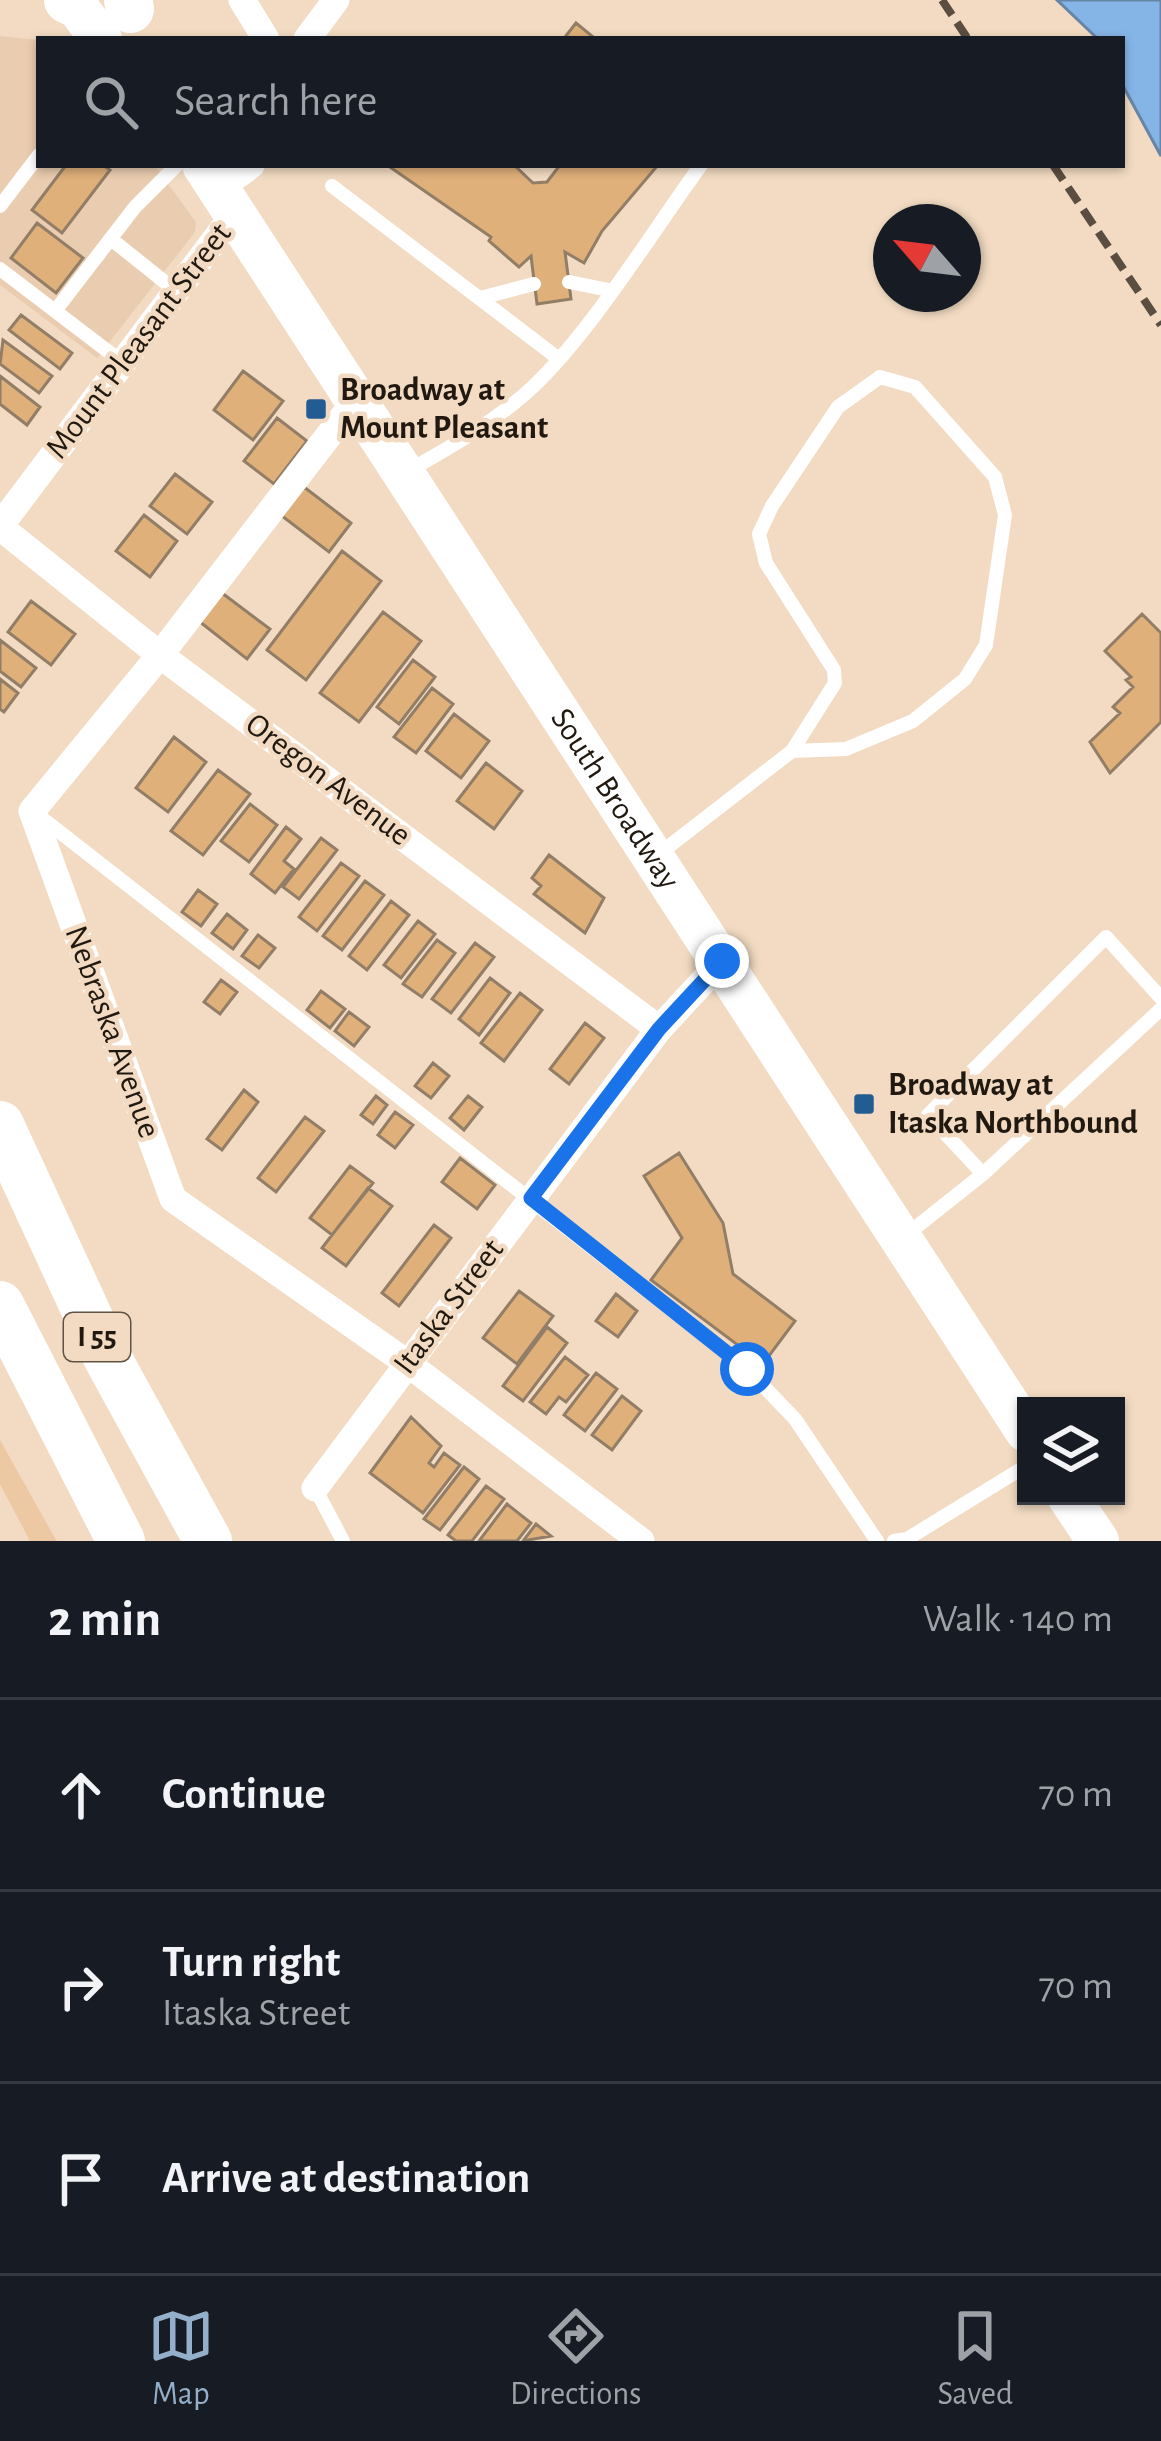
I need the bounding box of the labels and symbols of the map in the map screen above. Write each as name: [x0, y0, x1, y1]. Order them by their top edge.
north arrow: [873, 204, 981, 312]
street label: Mount Pleasant Street: [40, 217, 238, 465]
place label: Broadway at Mount Pleasant: [340, 374, 548, 445]
marker: Broadway at Mount Pleasant: [303, 396, 329, 422]
street label: South Broadway: [544, 703, 686, 895]
street label: Oregon Avenue: [239, 708, 417, 852]
street label: Nebraska Avenue: [58, 922, 166, 1142]
route end: [695, 934, 749, 988]
place label: Broadway at Itaska Northbound: [888, 1069, 1138, 1140]
marker: Broadway at Itaska Northbound: [851, 1091, 877, 1117]
street label: Itaska Street: [388, 1233, 510, 1381]
road number: I 55: [64, 1313, 130, 1361]
route start: [720, 1342, 774, 1396]

